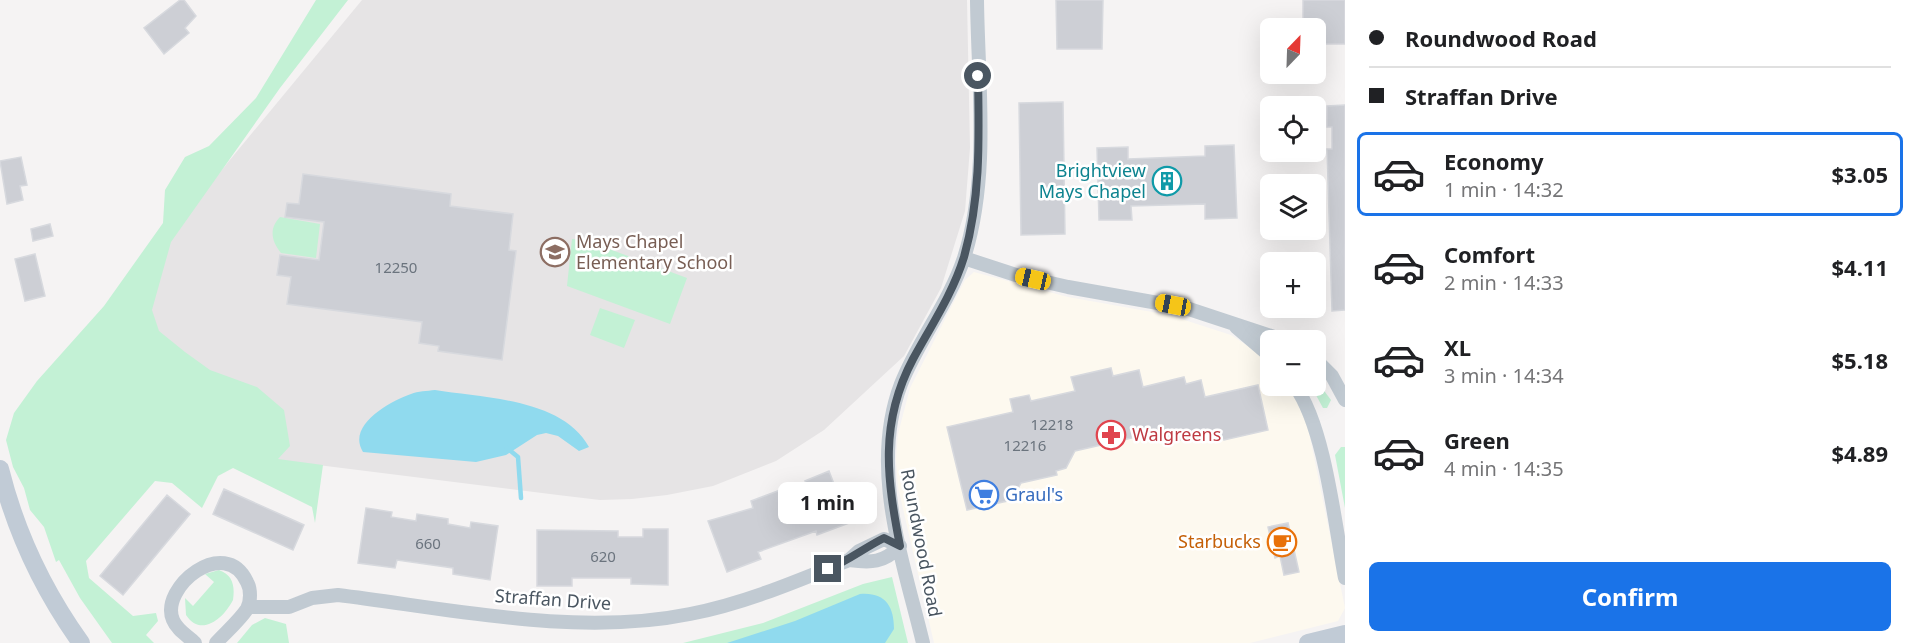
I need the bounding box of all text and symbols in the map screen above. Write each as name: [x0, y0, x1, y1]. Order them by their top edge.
north arrow: [1260, 18, 1326, 84]
map controls: [1260, 18, 1326, 396]
text: Roundwood Road: [1405, 23, 1597, 53]
route start: [964, 62, 991, 89]
text: Straffan Drive: [1405, 81, 1558, 111]
button: locate: [1260, 96, 1326, 162]
text: Economy: [1444, 146, 1543, 176]
icon: car: [1372, 147, 1426, 201]
place label: Brightview Mays Chapel: [1039, 158, 1146, 203]
text: $3.05: [1831, 159, 1888, 189]
building icon: Brightview Mays Chapel: [1151, 165, 1183, 197]
button: layers: [1260, 174, 1326, 240]
text: 1 min · 14:32: [1444, 176, 1564, 203]
place label: Mays Chapel Elementary School: [576, 229, 733, 274]
school or university icon: Mays Chapel Elementary School: [539, 236, 571, 268]
text: Comfort: [1444, 239, 1535, 269]
icon: car: [1372, 240, 1426, 294]
button: +: [1260, 252, 1326, 318]
text: $4.11: [1831, 252, 1888, 282]
house number: 12250: [375, 257, 417, 277]
car: [1013, 266, 1053, 292]
text: 2 min · 14:33: [1444, 269, 1564, 296]
car: [1154, 293, 1192, 317]
button: −: [1260, 330, 1326, 396]
text: XL: [1444, 332, 1471, 362]
icon: car: [1372, 333, 1426, 387]
text: $5.18: [1831, 345, 1888, 375]
text: 3 min · 14:34: [1444, 362, 1564, 389]
house number: 12218: [1031, 414, 1073, 434]
pharmacy icon: Walgreens: [1095, 419, 1127, 451]
place label: Walgreens: [1132, 422, 1221, 446]
text: Green: [1444, 425, 1510, 455]
icon: car: [1372, 426, 1426, 480]
house number: 12216: [1004, 435, 1046, 455]
text: $4.89: [1831, 438, 1888, 468]
text: 4 min · 14:35: [1444, 455, 1564, 482]
street label: Roundwood Road: [896, 467, 948, 619]
supermarket icon: Graul's: [968, 479, 1000, 511]
callout: 1 min: [778, 482, 878, 524]
place label: Graul's: [1005, 482, 1063, 506]
text: 1 min: [800, 489, 855, 516]
cafe icon: Starbucks: [1266, 526, 1298, 558]
place label: Starbucks: [1178, 529, 1261, 553]
house number: 660: [415, 533, 441, 553]
house number: 620: [590, 546, 616, 566]
route end: [814, 555, 841, 582]
button: Confirm: [1369, 562, 1891, 631]
street label: Straffan Drive: [494, 583, 612, 615]

